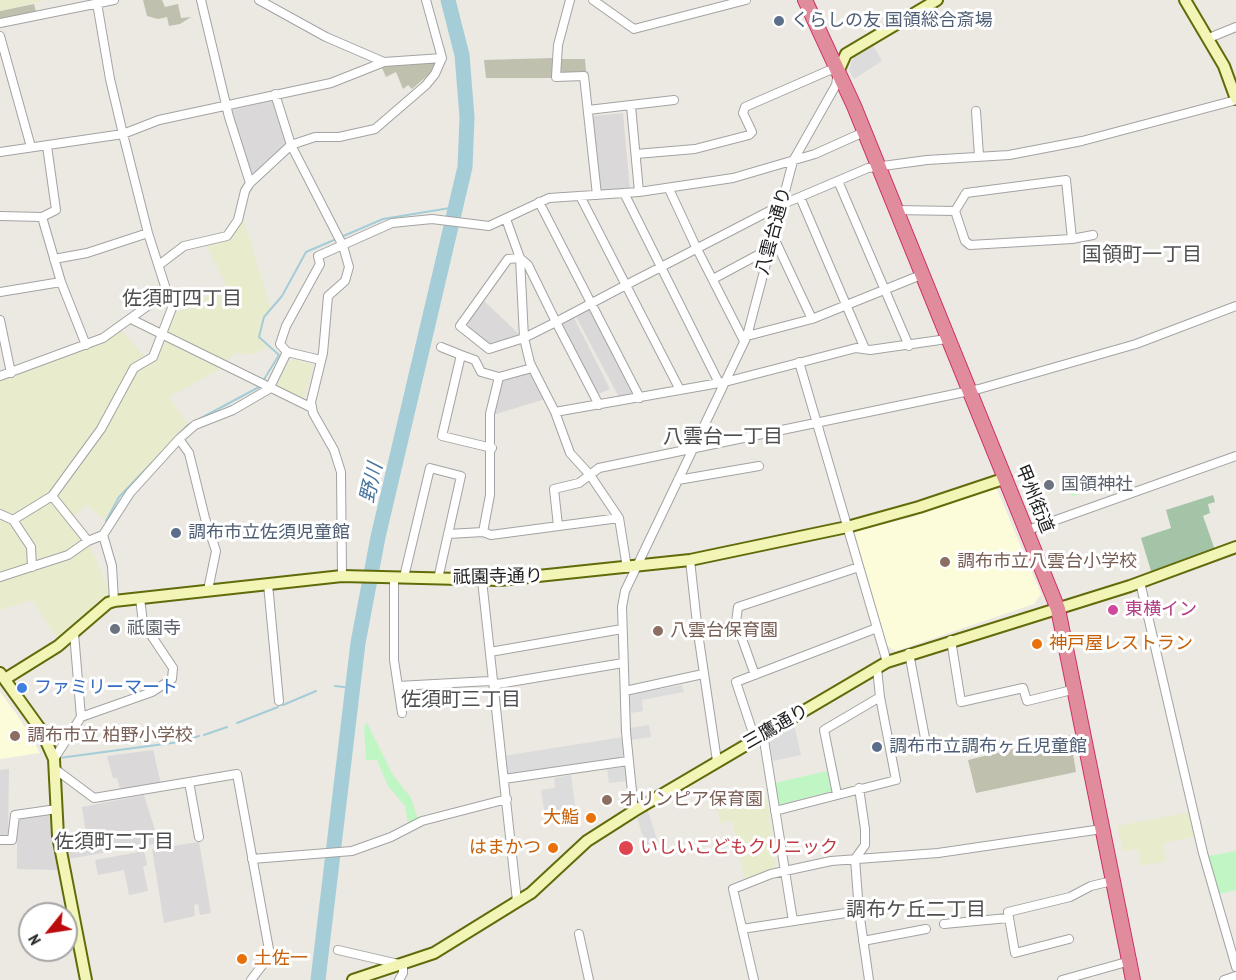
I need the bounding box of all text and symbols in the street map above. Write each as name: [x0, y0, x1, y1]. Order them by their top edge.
place label: くらしの友 国領総合斎場: [791, 10, 993, 32]
marker: くらしの友 国領総合斎場: [772, 14, 786, 28]
street label: 八雲台通り: [752, 185, 796, 277]
district label: 国領町一丁目: [1082, 243, 1202, 267]
district label: 佐須町四丁目: [122, 287, 242, 311]
district label: 八雲台一丁目: [663, 425, 783, 449]
water label: 野川: [356, 461, 388, 505]
street label: 甲州街道: [1011, 462, 1057, 536]
place label: 国領神社: [1061, 474, 1133, 496]
marker: 国領神社: [1042, 478, 1056, 492]
place label: 調布市立佐須児童館: [188, 522, 350, 544]
marker: 調布市立佐須児童館: [169, 526, 183, 540]
place label: 調布市立八雲台小学校: [957, 551, 1137, 573]
marker: 調布市立八雲台小学校: [938, 555, 952, 569]
street label: 祇園寺通り: [453, 565, 543, 589]
place label: 東横イン: [1125, 599, 1197, 621]
marker: 東横イン: [1106, 603, 1120, 617]
place label: 祇園寺: [127, 618, 181, 640]
place label: 八雲台保育園: [670, 620, 778, 642]
marker: 祇園寺: [108, 622, 122, 636]
marker: 八雲台保育園: [651, 624, 665, 638]
place label: 神戸屋レストラン: [1049, 633, 1193, 655]
marker: 神戸屋レストラン: [1030, 637, 1044, 651]
place label: ファミリーマート: [34, 677, 178, 699]
marker: ファミリーマート: [15, 681, 29, 695]
district label: 佐須町三丁目: [401, 688, 521, 712]
street label: 三鷹通り: [739, 700, 813, 754]
place label: 調布市立 柏野小学校: [27, 725, 193, 747]
marker: 調布市立 柏野小学校: [8, 729, 22, 743]
place label: 調布市立調布ヶ丘児童館: [889, 736, 1087, 758]
marker: 調布市立調布ヶ丘児童館: [870, 740, 884, 754]
place label: オリンピア保育園: [619, 789, 763, 811]
marker: オリンピア保育園: [600, 793, 614, 807]
place label: 大鮨: [543, 807, 579, 829]
marker: 大鮨: [584, 811, 598, 825]
district label: 佐須町二丁目: [54, 830, 174, 854]
place label: はまかつ: [469, 837, 541, 859]
place label: いしいこどもクリニック: [640, 837, 838, 859]
marker: いしいこどもクリニック: [617, 839, 635, 857]
marker: はまかつ: [546, 841, 560, 855]
district label: 調布ケ丘二丁目: [846, 898, 986, 922]
north arrow: [18, 902, 78, 962]
text: N: [23, 931, 45, 949]
place label: 土佐一: [254, 948, 308, 970]
marker: 土佐一: [235, 952, 249, 966]

